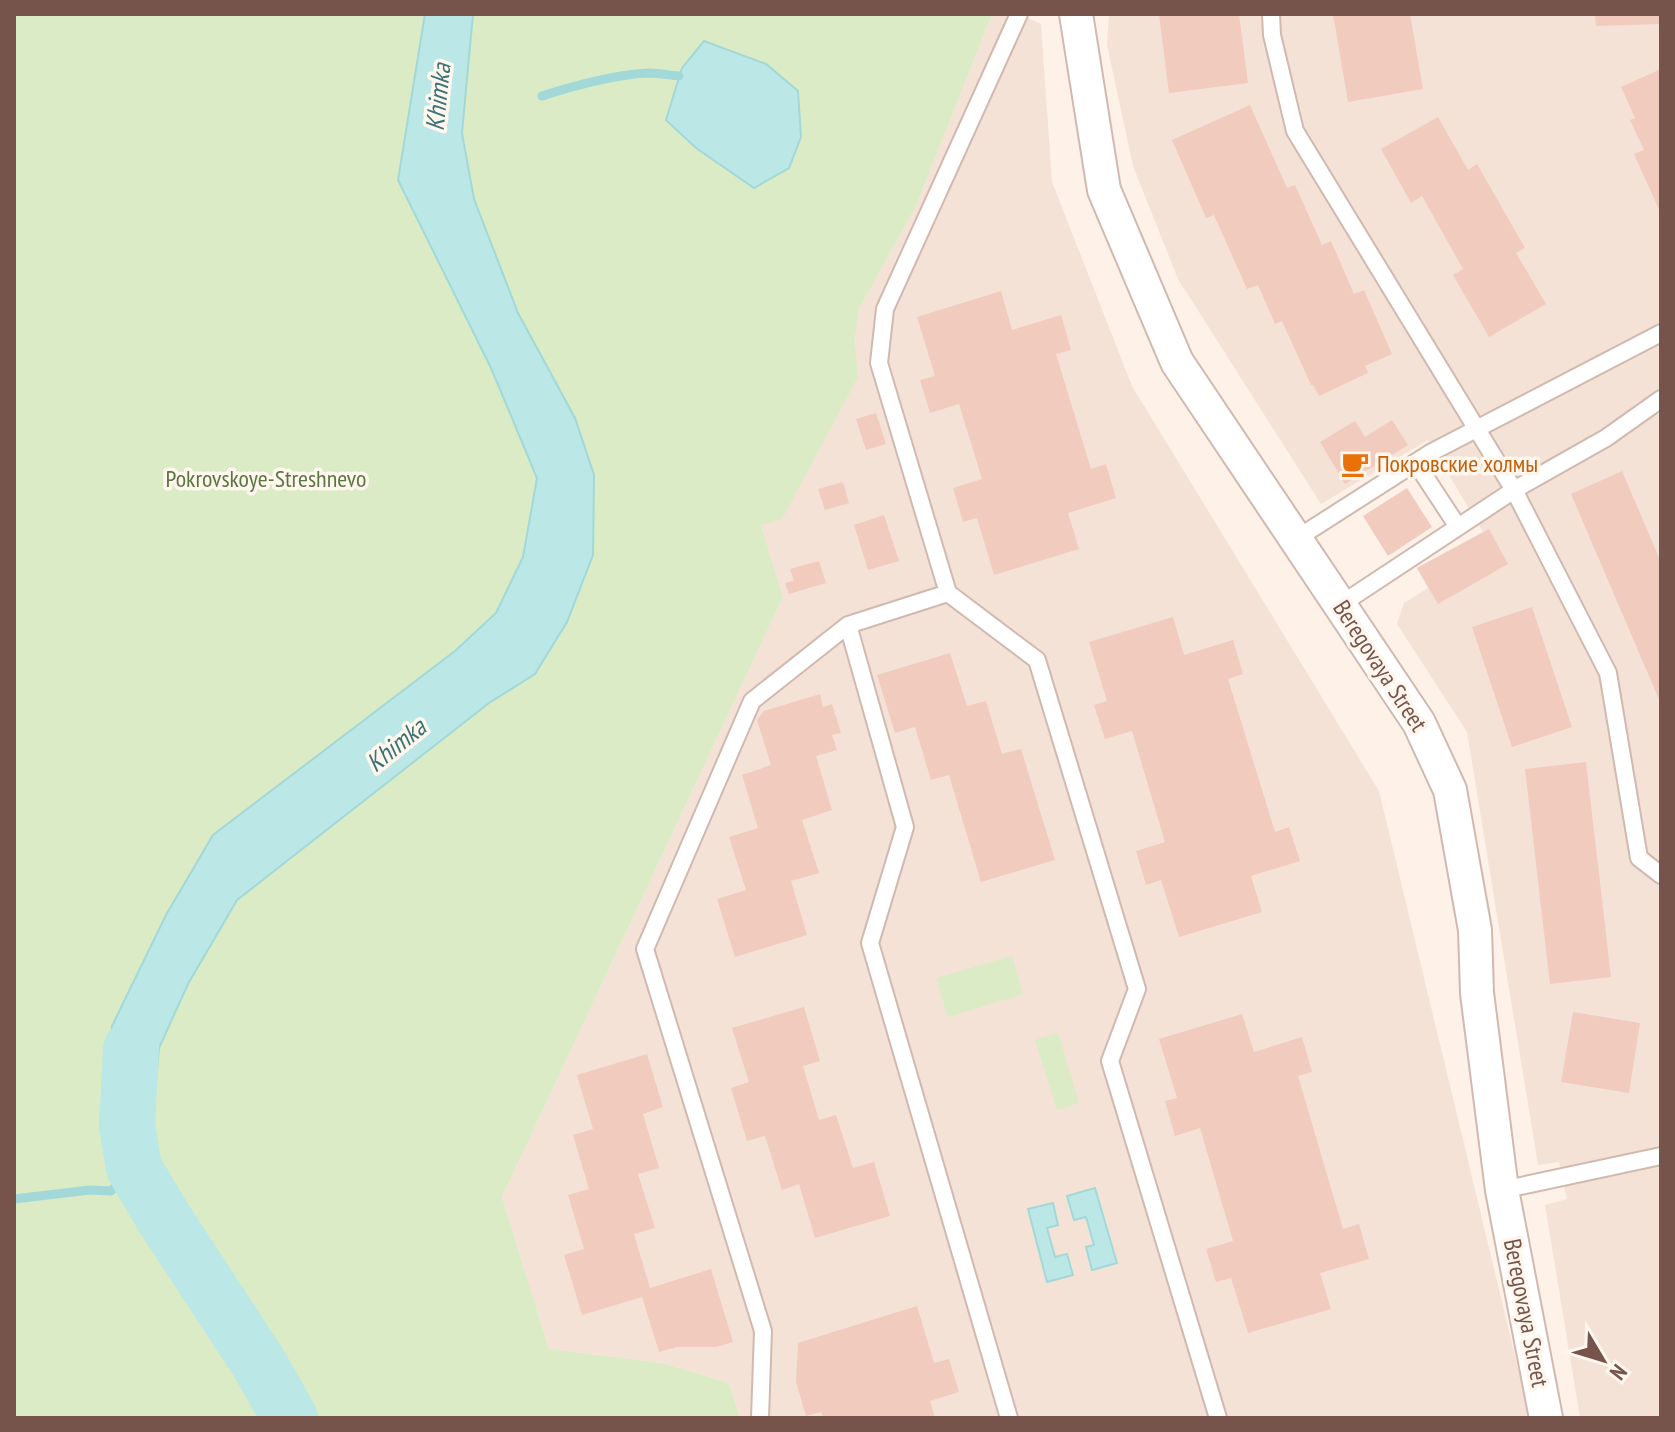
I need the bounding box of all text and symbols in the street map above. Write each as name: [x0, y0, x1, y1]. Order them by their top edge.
water label: Khimka: [418, 60, 458, 132]
place label: Покровские холмы: [1377, 448, 1538, 479]
cafe icon: Покровские холмы: [1340, 449, 1370, 479]
park label: Pokrovskoye-Streshnevo: [166, 463, 366, 494]
street label: Beregovaya Street: [1326, 594, 1435, 738]
water label: Khimka: [359, 710, 433, 779]
street label: Beregovaya Street: [1497, 1236, 1556, 1390]
north arrow: [1563, 1320, 1643, 1400]
text: N: [1604, 1359, 1633, 1386]

